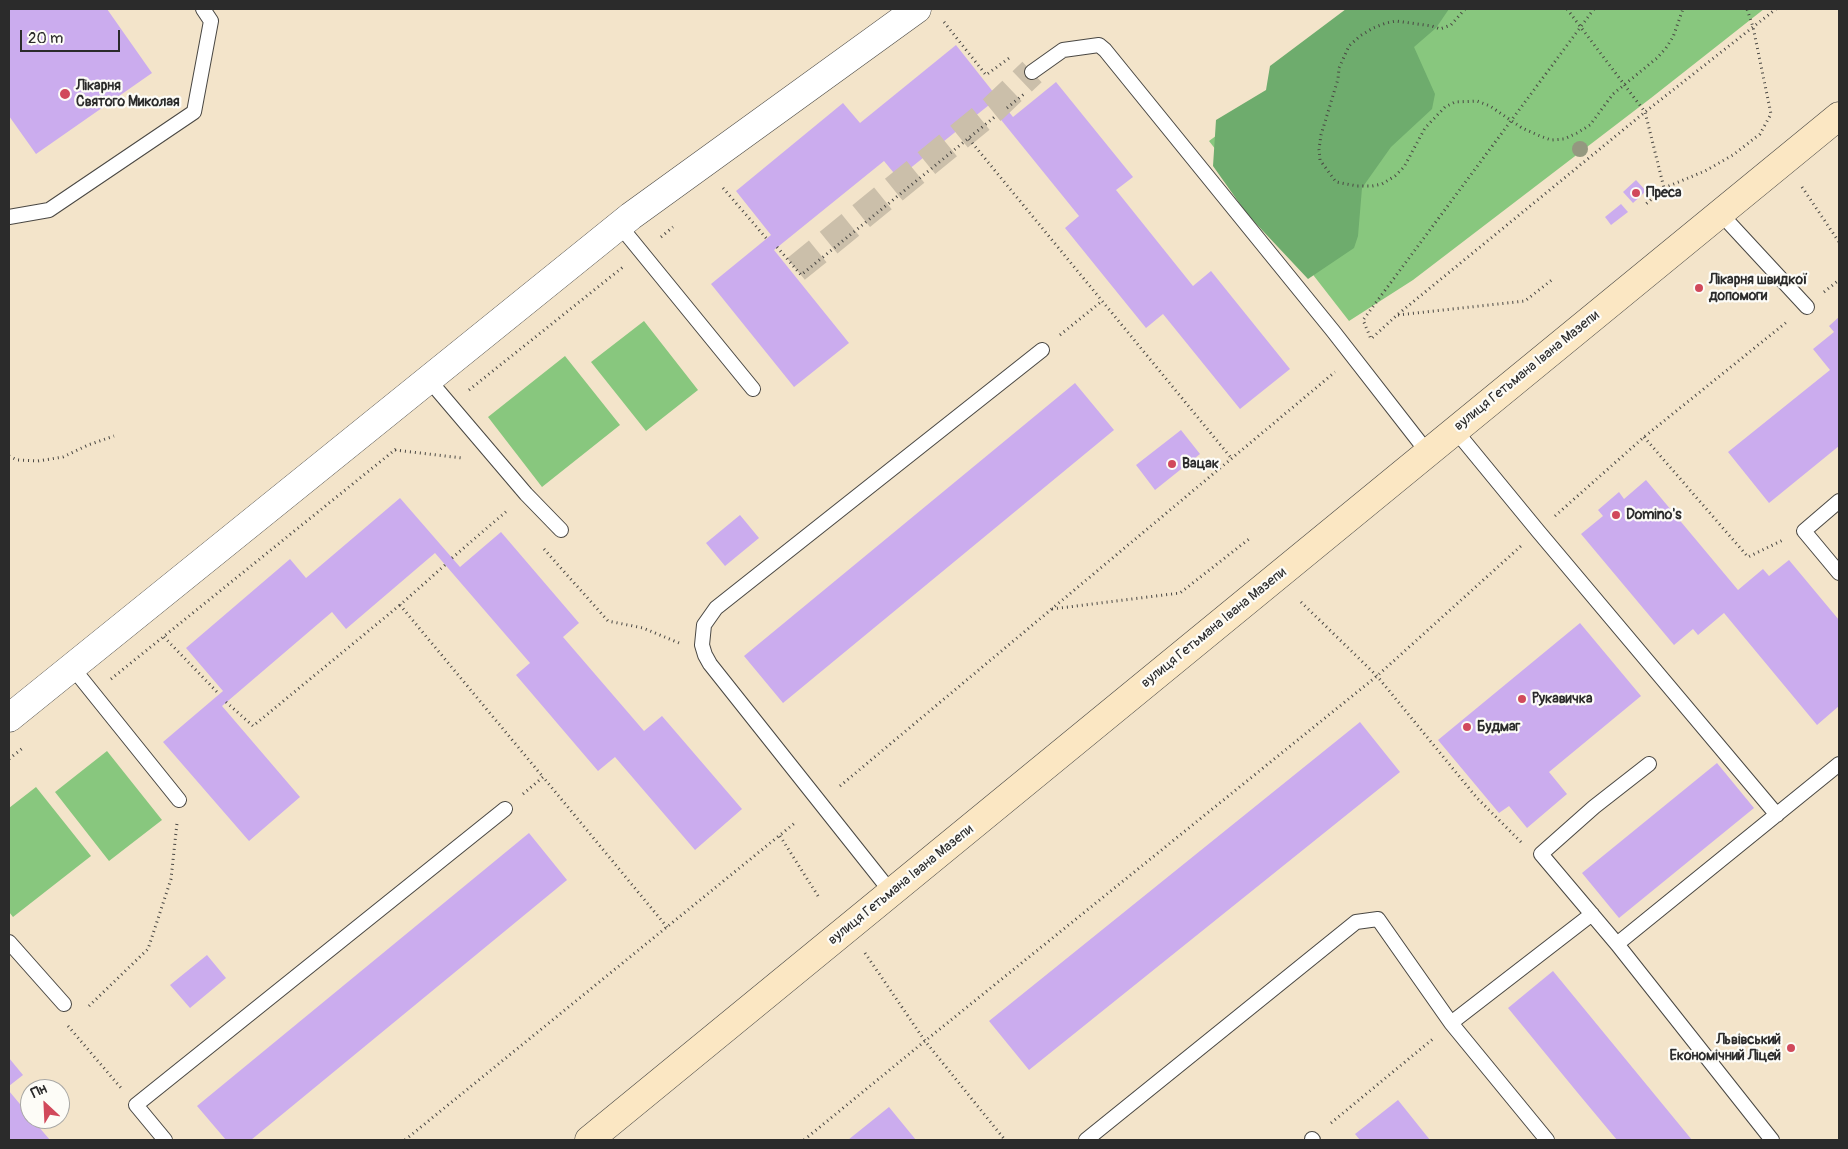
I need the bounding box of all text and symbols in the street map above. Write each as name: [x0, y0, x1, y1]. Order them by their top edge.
scale bar: [22, 20, 122, 52]
text: 20 m: [28, 29, 63, 48]
place label: Лікарня Святого Миколая: [76, 78, 179, 110]
marker: Лікарня Святого Миколая: [58, 87, 72, 101]
place label: Преса: [1646, 185, 1682, 201]
marker: Преса: [1630, 187, 1642, 199]
place label: Лікарня швидкої допомоги: [1709, 272, 1808, 304]
marker: Лікарня швидкої допомоги: [1693, 282, 1705, 294]
street label: вулиця Гетьмана Івана Мазепи: [1451, 307, 1603, 435]
place label: Вацак: [1182, 456, 1219, 472]
marker: Вацак: [1166, 458, 1178, 470]
place label: Domino's: [1626, 507, 1681, 523]
marker: Domino's: [1610, 509, 1622, 521]
street label: вулиця Гетьмана Івана Мазепи: [1138, 564, 1290, 692]
place label: Рукавичка: [1532, 691, 1593, 707]
marker: Рукавичка: [1516, 693, 1528, 705]
place label: Будмаг: [1477, 719, 1520, 735]
marker: Будмаг: [1461, 721, 1473, 733]
street label: вулиця Гетьмана Івана Мазепи: [825, 821, 977, 949]
place label: Львівський Економічний Ліцей: [1669, 1032, 1781, 1064]
marker: Львівський Економічний Ліцей: [1785, 1042, 1797, 1054]
north arrow: [20, 1079, 70, 1129]
text: Пн: [28, 1080, 49, 1102]

